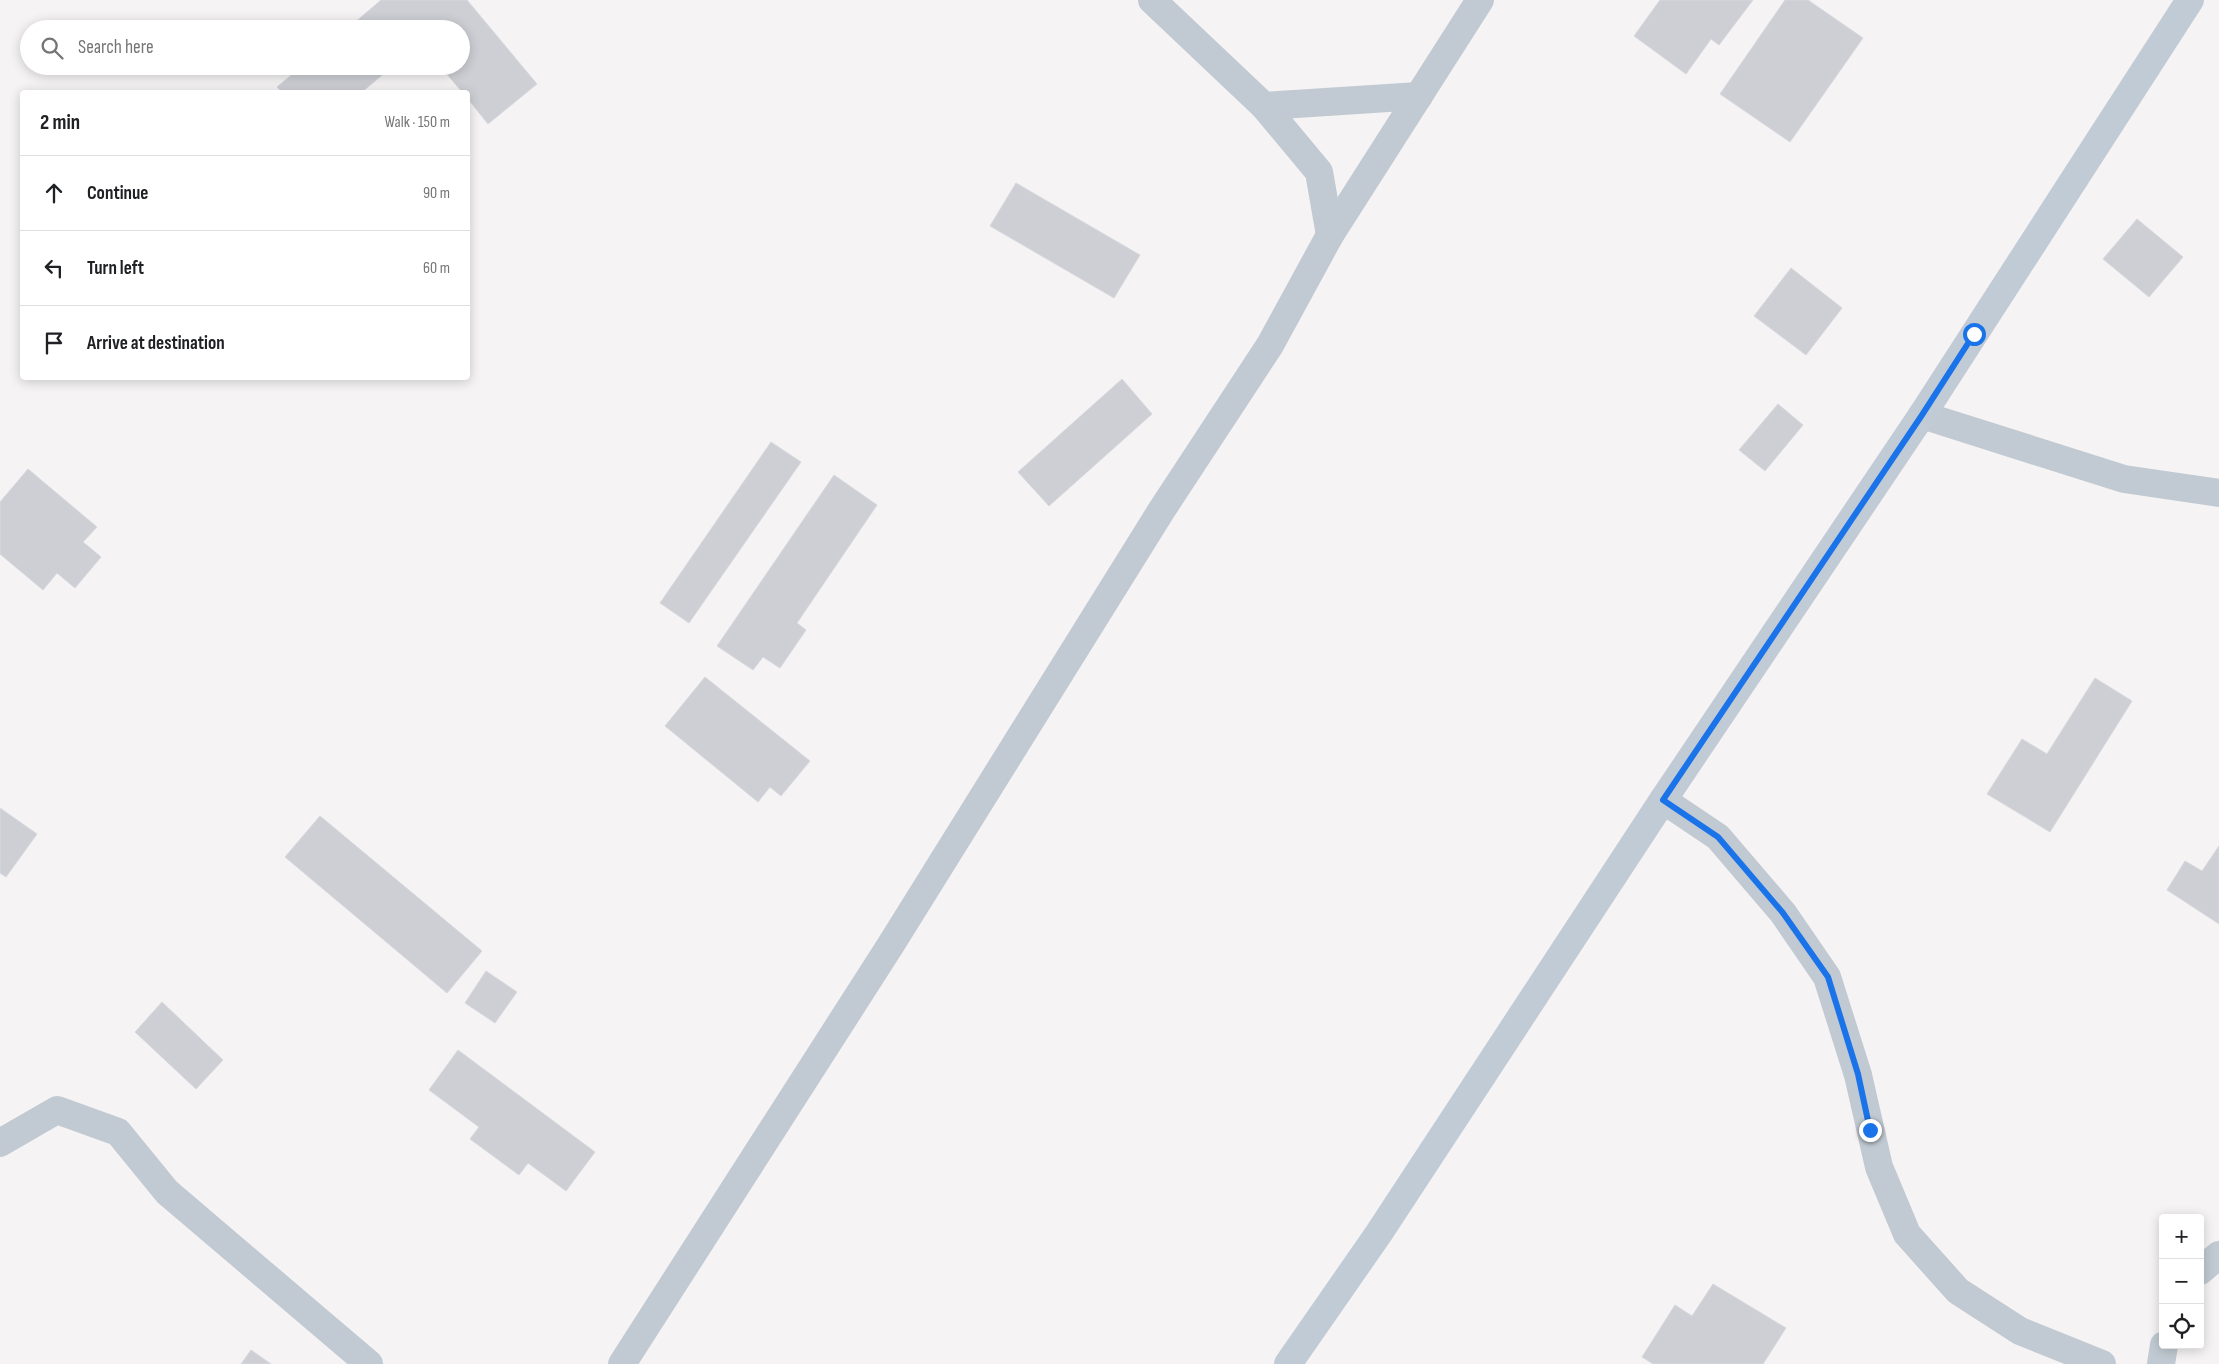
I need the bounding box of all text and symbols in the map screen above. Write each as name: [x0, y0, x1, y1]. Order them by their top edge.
search box: [20, 20, 470, 75]
icon: search: [38, 34, 66, 62]
text: Search here: [78, 36, 154, 59]
text: 2 min: [40, 110, 80, 135]
text: Walk · 150 m: [385, 113, 450, 132]
icon: ahead: [40, 179, 68, 207]
text: Continue: [87, 182, 148, 205]
text: 90 m: [423, 184, 450, 203]
icon: left: [40, 254, 68, 282]
text: Turn left: [87, 257, 144, 280]
text: 60 m: [423, 259, 450, 278]
route start: [1963, 323, 1986, 346]
icon: arrive: [40, 329, 68, 357]
text: Arrive at destination: [87, 332, 225, 355]
route end: [1859, 1119, 1882, 1142]
map controls: [2159, 1214, 2204, 1349]
button: +: [2159, 1214, 2204, 1259]
button: −: [2159, 1259, 2204, 1304]
button: locate: [2159, 1304, 2204, 1349]

